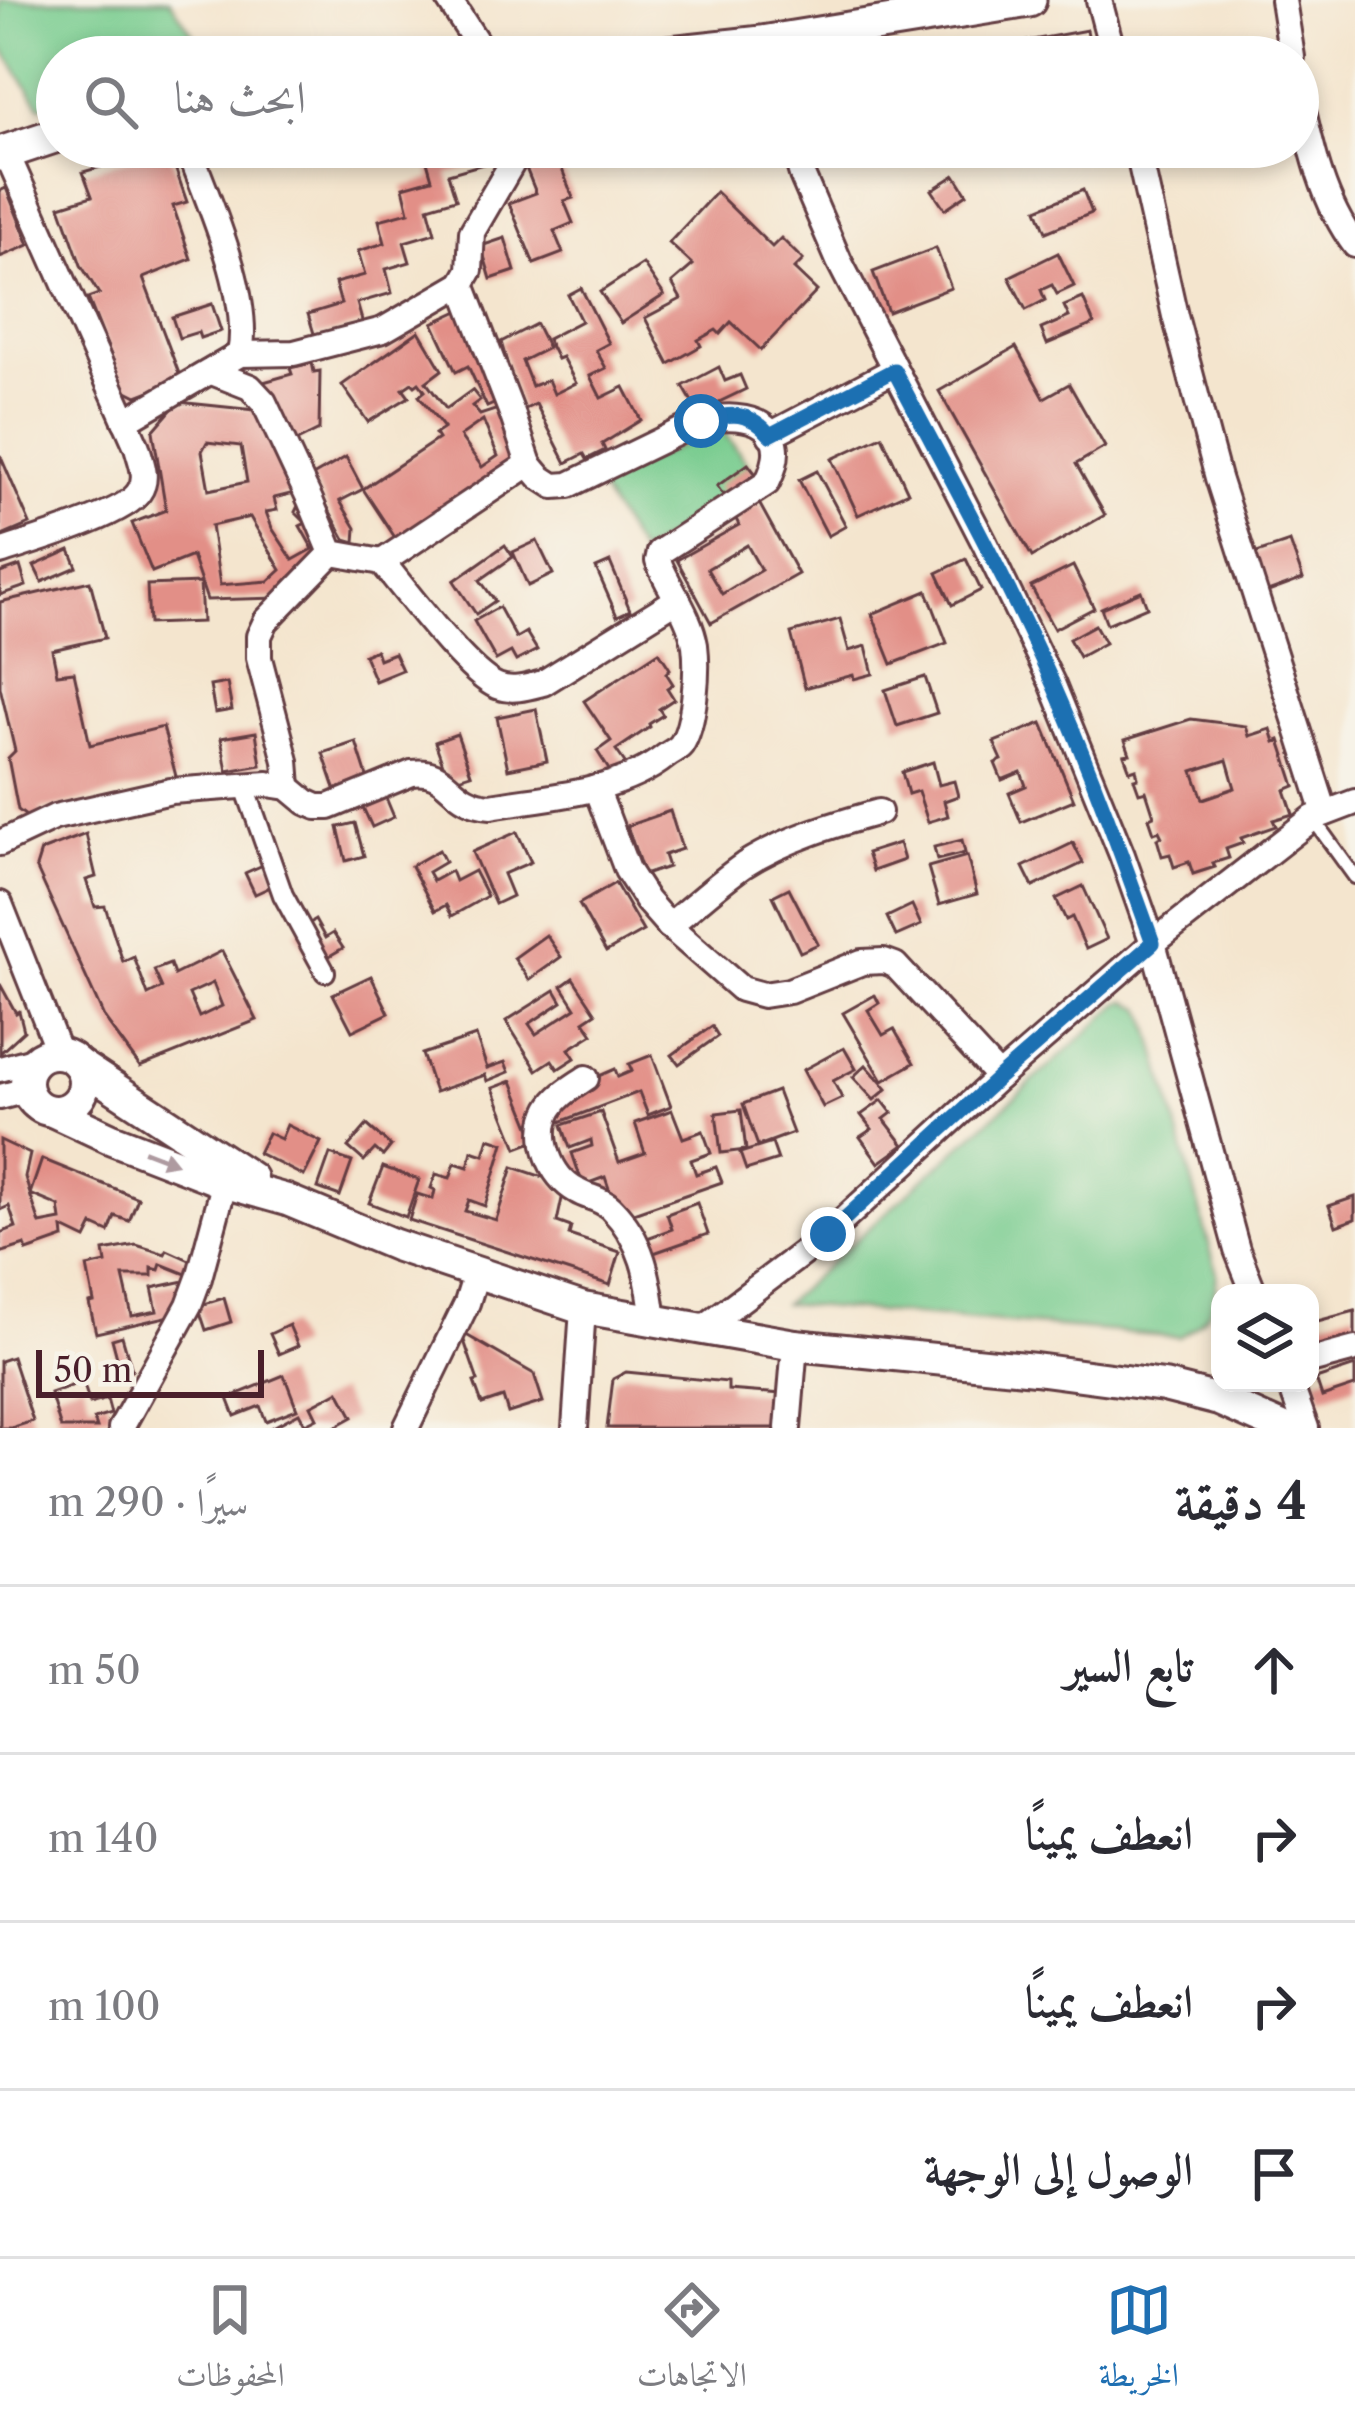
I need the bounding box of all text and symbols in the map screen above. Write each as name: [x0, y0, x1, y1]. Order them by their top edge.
search box: [36, 36, 1319, 168]
icon: search: [78, 69, 144, 135]
text: ابحث هنا: [174, 69, 306, 125]
route start: [674, 394, 728, 448]
one-way arrow: [142, 1149, 178, 1168]
route end: [801, 1207, 855, 1261]
map controls: [1211, 1284, 1319, 1392]
button: layers: [1211, 1284, 1319, 1392]
scale bar: [36, 1344, 264, 1397]
text: 50 m: [54, 1350, 132, 1391]
text: 4 دقيقة: [1175, 1470, 1307, 1532]
text: سيرًا · 290 m: [48, 1478, 249, 1526]
text: تابع السير: [1064, 1637, 1193, 1693]
icon: ahead: [1241, 1637, 1307, 1703]
text: 50 m: [48, 1646, 141, 1694]
text: انعطف يمينًا: [1025, 1805, 1193, 1861]
icon: right: [1241, 1805, 1307, 1871]
text: 140 m: [48, 1814, 158, 1862]
text: انعطف يمينًا: [1025, 1973, 1193, 2029]
icon: right: [1241, 1973, 1307, 2039]
text: 100 m: [48, 1982, 161, 2030]
text: الوصول إلى الوجهة: [924, 2141, 1193, 2197]
icon: arrive: [1241, 2141, 1307, 2207]
tab: المحفوظات: [176, 2277, 285, 2407]
tab: الاتجاهات: [637, 2277, 747, 2407]
tab: الخريطة: [1099, 2277, 1179, 2407]

